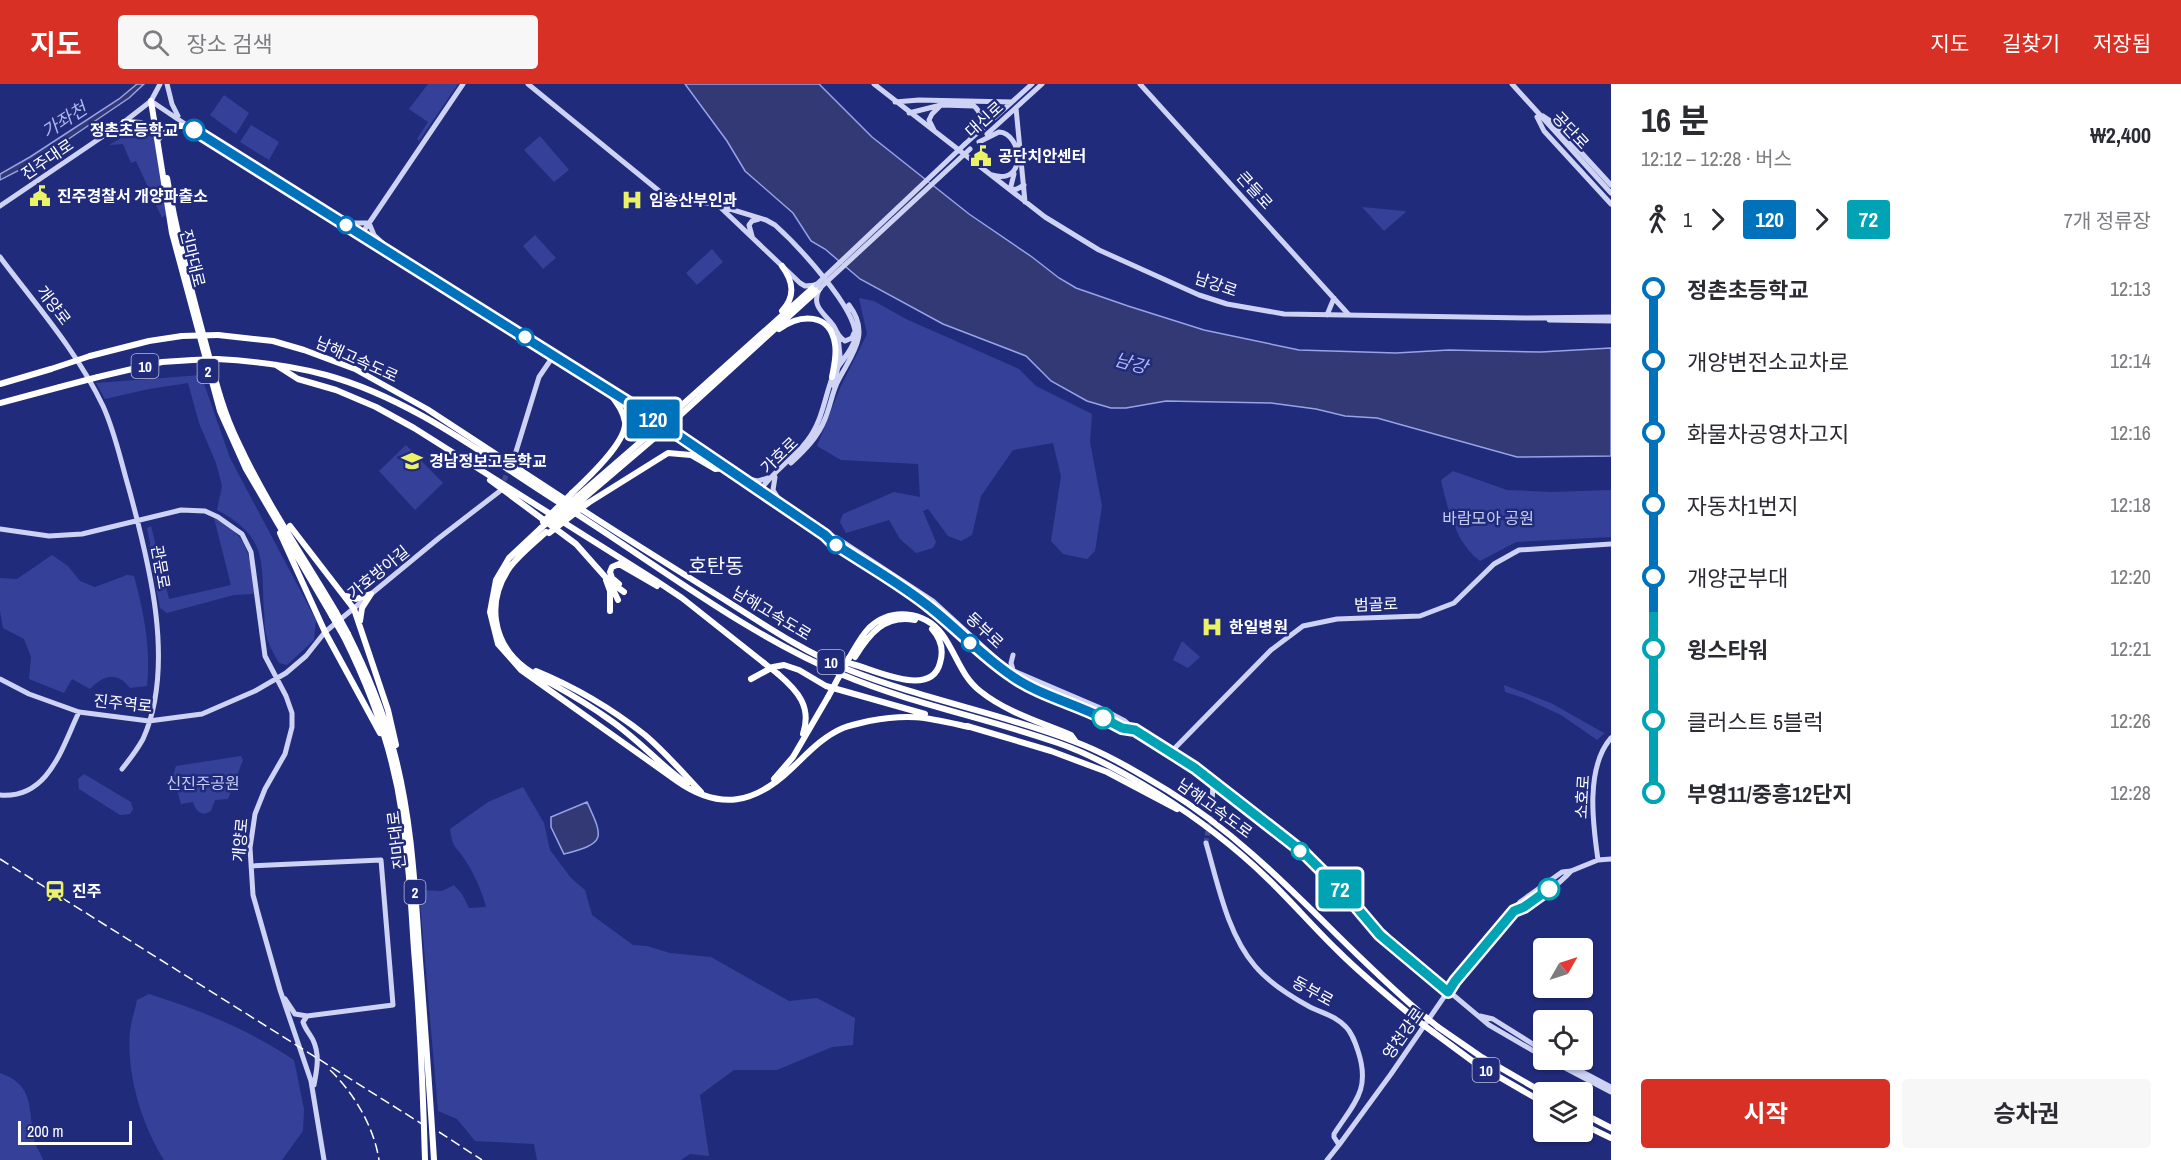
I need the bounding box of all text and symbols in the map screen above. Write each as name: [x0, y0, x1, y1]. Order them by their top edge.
search box: [118, 15, 538, 69]
text: 지도: [30, 25, 82, 63]
icon: search: [139, 26, 172, 59]
text: 장소 검색: [187, 29, 273, 59]
text: 지도: [1930, 29, 1969, 58]
text: 길찾기: [2002, 29, 2060, 58]
text: 저장됨: [2093, 29, 2151, 58]
water label: 가좌천: [36, 95, 94, 144]
street label: 대신로: [960, 96, 1008, 142]
text: 16 분: [1641, 98, 1709, 142]
street label: 공단로: [1548, 106, 1594, 154]
place label: 정촌초등학교: [90, 119, 178, 141]
marker: 정촌초등학교: [183, 119, 205, 141]
text: ₩2,400: [2090, 120, 2151, 150]
street label: 진주대로: [16, 133, 78, 185]
public building icon: 공단치안센터: [969, 144, 993, 168]
place label: 공단치안센터: [998, 145, 1086, 167]
text: 12:12 – 12:28 · 버스: [1641, 145, 1792, 172]
street label: 큰들로: [1232, 166, 1278, 214]
public building icon: 진주경찰서 개양파출소: [28, 184, 52, 208]
place label: 진주경찰서 개양파출소: [57, 185, 208, 207]
hospital icon: 임송산부인과: [620, 188, 644, 212]
place label: 임송산부인과: [649, 189, 737, 211]
icon: walk: [1641, 203, 1674, 236]
icon: forward: [1701, 203, 1734, 236]
icon: forward: [1805, 203, 1838, 236]
text: 120: [1755, 205, 1784, 234]
text: 72: [1859, 205, 1878, 234]
text: 1: [1683, 206, 1692, 233]
text: 7개 정류장: [2064, 207, 2151, 234]
unlabelled marker: [337, 216, 355, 234]
street label: 진마대로: [175, 227, 211, 289]
street label: 남강로: [1192, 266, 1241, 302]
text: 정촌초등학교: [1687, 275, 1808, 305]
text: 12:13: [2110, 275, 2151, 302]
street label: 개양로: [32, 281, 76, 329]
unlabelled marker: [516, 328, 534, 346]
street label: 남해고속도로: [312, 331, 402, 387]
water label: 남강: [1112, 346, 1153, 380]
text: 개양변전소교차로: [1687, 347, 1849, 377]
text: 12:14: [2110, 347, 2151, 374]
road number: 10: [132, 354, 158, 378]
road number: 2: [198, 359, 218, 383]
line badge: 120: [618, 400, 688, 438]
text: 120: [639, 405, 667, 434]
text: 화물차공영차고지: [1687, 419, 1849, 449]
text: 12:16: [2110, 419, 2151, 446]
street label: 가호로: [755, 432, 803, 478]
school or university icon: 경남정보고등학교: [400, 449, 424, 473]
place label: 경남정보고등학교: [429, 450, 547, 472]
text: 자동차1번지: [1687, 491, 1798, 521]
text: 12:18: [2110, 491, 2151, 518]
park label: 바람모아 공원: [1442, 507, 1534, 529]
unlabelled marker: [827, 536, 845, 554]
street label: 가호방아길: [342, 540, 414, 604]
street label: 관문로: [146, 543, 176, 591]
district label: 호탄동: [688, 552, 744, 579]
text: 개양군부대: [1687, 563, 1788, 593]
text: 12:20: [2110, 563, 2151, 590]
street label: 남해고속도로: [728, 581, 816, 645]
street label: 범골로: [1354, 592, 1399, 616]
street label: 동부로: [961, 607, 1009, 653]
hospital icon: 한일병원: [1200, 615, 1224, 639]
place label: 한일병원: [1229, 616, 1288, 638]
unlabelled marker: [961, 634, 979, 652]
text: 윙스타워: [1687, 635, 1768, 665]
text: 12:21: [2110, 635, 2151, 662]
road number: 10: [818, 650, 844, 674]
street label: 진주역로: [93, 689, 154, 717]
unlabelled marker: [1092, 707, 1114, 729]
text: 클러스트 5블럭: [1687, 707, 1824, 737]
text: 12:26: [2110, 707, 2151, 734]
park label: 신진주공원: [166, 772, 240, 794]
street label: 남해고속도로: [1173, 773, 1257, 843]
street label: 소호로: [1570, 774, 1594, 820]
text: 부영11/중흥12단지: [1687, 779, 1853, 809]
text: 12:28: [2110, 779, 2151, 806]
street label: 진마대로: [381, 809, 411, 871]
street label: 개양로: [227, 817, 253, 863]
unlabelled marker: [1291, 842, 1309, 860]
line badge: 72: [1313, 870, 1367, 908]
text: 72: [1330, 875, 1350, 904]
unlabelled marker: [1538, 878, 1560, 900]
station icon: 진주: [43, 879, 67, 903]
place label: 진주: [72, 880, 102, 902]
road number: 2: [404, 880, 426, 904]
north arrow: [1533, 938, 1593, 998]
map controls: [1533, 938, 1593, 1142]
street label: 동부로: [1288, 971, 1338, 1011]
street label: 영천강로: [1377, 1002, 1429, 1063]
button: locate: [1533, 1010, 1593, 1070]
road number: 10: [1472, 1058, 1500, 1082]
button: 시작: [1641, 1079, 1890, 1148]
button: 승차권: [1902, 1079, 2151, 1148]
button: layers: [1533, 1082, 1593, 1142]
scale bar: [18, 1118, 132, 1146]
text: 200 m: [27, 1120, 63, 1142]

